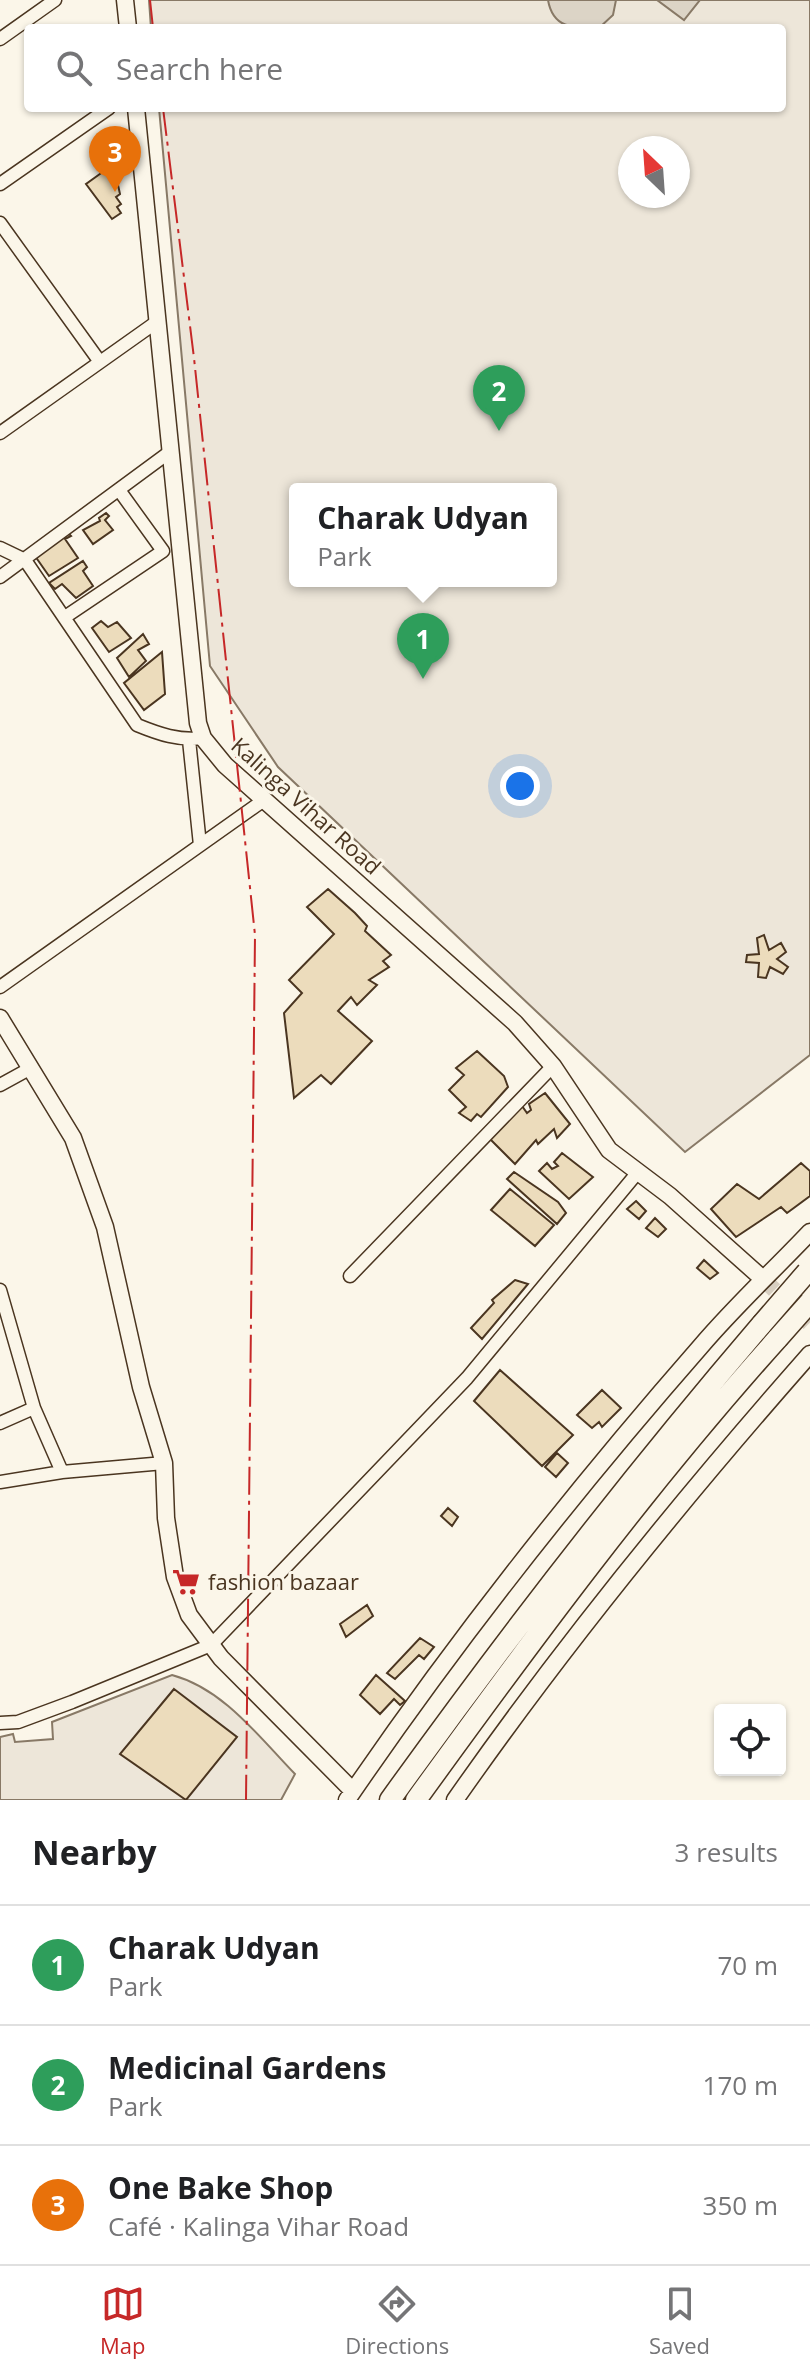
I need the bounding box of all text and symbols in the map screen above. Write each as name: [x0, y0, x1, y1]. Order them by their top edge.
search box: [24, 24, 786, 112]
icon: search: [52, 46, 96, 90]
text: Search here: [116, 48, 283, 89]
pin: 3: [89, 126, 141, 192]
north arrow: [618, 136, 690, 208]
pin: 2: [473, 365, 525, 431]
popup: [289, 483, 557, 587]
text: Charak Udyan: [317, 497, 529, 538]
text: Park: [317, 538, 372, 574]
pin: 1: [397, 613, 449, 679]
street label: Kalinga Vihar Road: [225, 730, 388, 881]
your location: [500, 766, 540, 806]
place label: fashion bazaar: [208, 1566, 359, 1596]
supermarket icon: fashion bazaar: [171, 1567, 201, 1597]
map controls: [714, 1704, 786, 1776]
button: locate: [714, 1704, 786, 1776]
text: Nearby: [32, 1829, 157, 1875]
text: 3 results: [675, 1834, 778, 1870]
text: Charak Udyan: [108, 1927, 320, 1968]
text: 1: [51, 1947, 65, 1983]
text: 70 m: [717, 1947, 778, 1983]
text: Park: [108, 1968, 162, 2004]
text: Medicinal Gardens: [108, 2047, 386, 2088]
text: 2: [51, 2067, 65, 2103]
text: 170 m: [703, 2067, 778, 2103]
text: Park: [108, 2088, 162, 2124]
text: One Bake Shop: [108, 2167, 333, 2208]
text: 3: [51, 2187, 65, 2223]
text: 350 m: [703, 2187, 778, 2223]
text: Café · Kalinga Vihar Road: [108, 2208, 409, 2244]
tab: Map: [100, 2282, 145, 2360]
tab: Directions: [345, 2282, 449, 2360]
tab: Saved: [649, 2282, 710, 2360]

